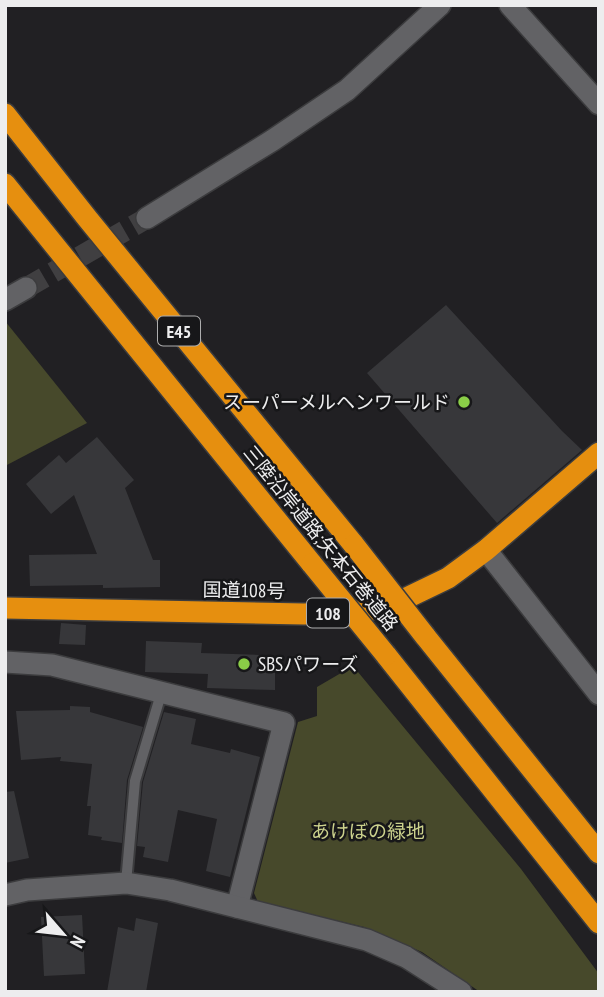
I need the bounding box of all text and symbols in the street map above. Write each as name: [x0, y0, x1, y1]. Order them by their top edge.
road number: E45: [158, 316, 200, 346]
place label: スーパーメルヘンワールド: [223, 390, 450, 414]
marker: スーパーメルヘンワールド: [456, 394, 472, 410]
street label: 三陸沿岸道路;矢本石巻道路: [239, 440, 403, 636]
street label: 国道108号: [202, 577, 286, 603]
road number: 108: [307, 598, 349, 628]
place label: SBSパワーズ: [258, 652, 358, 676]
marker: SBSパワーズ: [236, 656, 252, 672]
park label: あけぼの緑地: [311, 819, 425, 843]
north arrow: [28, 899, 98, 969]
text: N: [65, 932, 91, 952]

